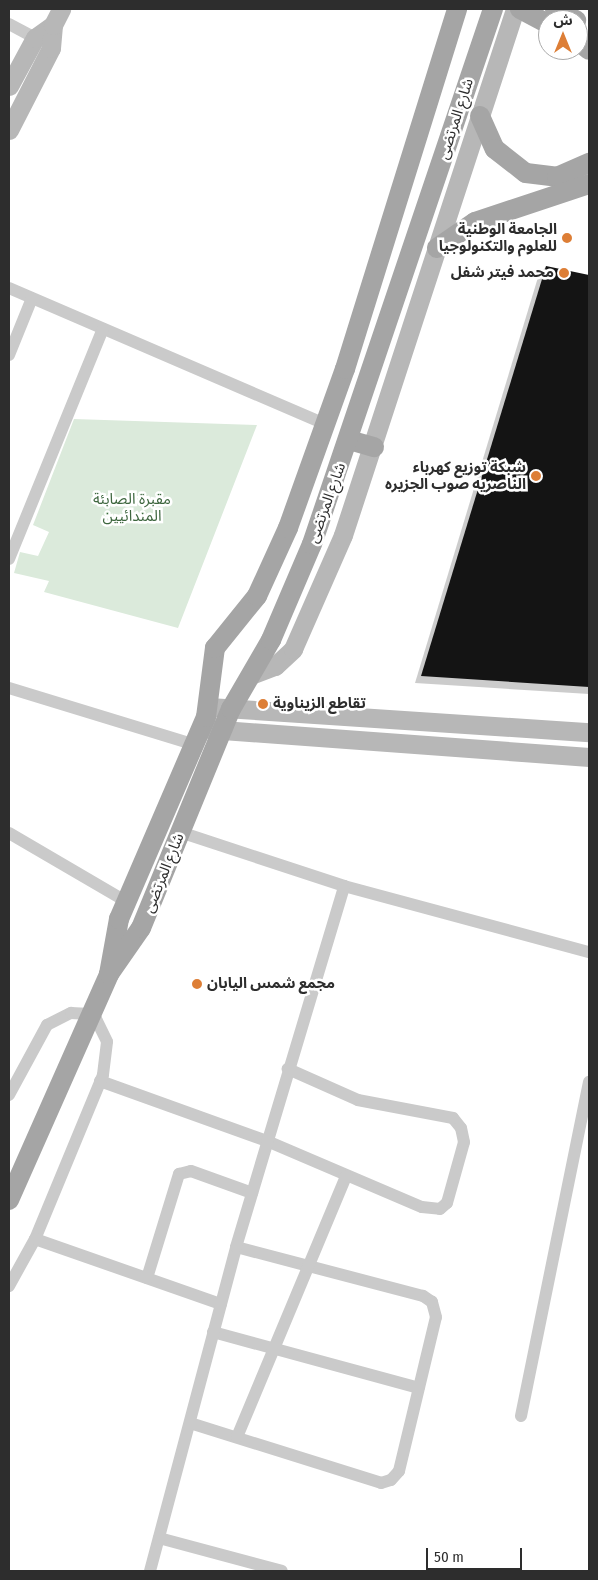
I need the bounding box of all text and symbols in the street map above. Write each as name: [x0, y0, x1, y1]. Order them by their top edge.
north arrow: [538, 10, 588, 60]
text: ش: [553, 12, 573, 29]
street label: شارع المرتضى: [434, 76, 478, 162]
place label: الجامعة الوطنية للعلوم والتكنولوجيا: [439, 220, 557, 255]
marker: الجامعة الوطنية للعلوم والتكنولوجيا: [561, 232, 573, 244]
place label: محمد فيتر شفل: [451, 264, 554, 282]
marker: محمد فيتر شفل: [558, 267, 570, 279]
place label: شبكة توزيع كهرباء الناصريه صوب الجزيره: [385, 458, 526, 493]
street label: شارع المرتضى: [304, 460, 350, 546]
marker: شبكة توزيع كهرباء الناصريه صوب الجزيره: [530, 470, 542, 482]
park label: مقبرة الصابئة المندائيين: [93, 490, 171, 525]
place label: تقاطع الزيناوية: [273, 695, 366, 713]
marker: تقاطع الزيناوية: [257, 698, 269, 710]
street label: شارع المرتضى: [140, 831, 188, 915]
place label: مجمع شمس اليابان: [207, 975, 335, 993]
marker: مجمع شمس اليابان: [191, 978, 203, 990]
scale bar: [428, 1538, 524, 1570]
text: 50 m: [434, 1548, 464, 1566]

